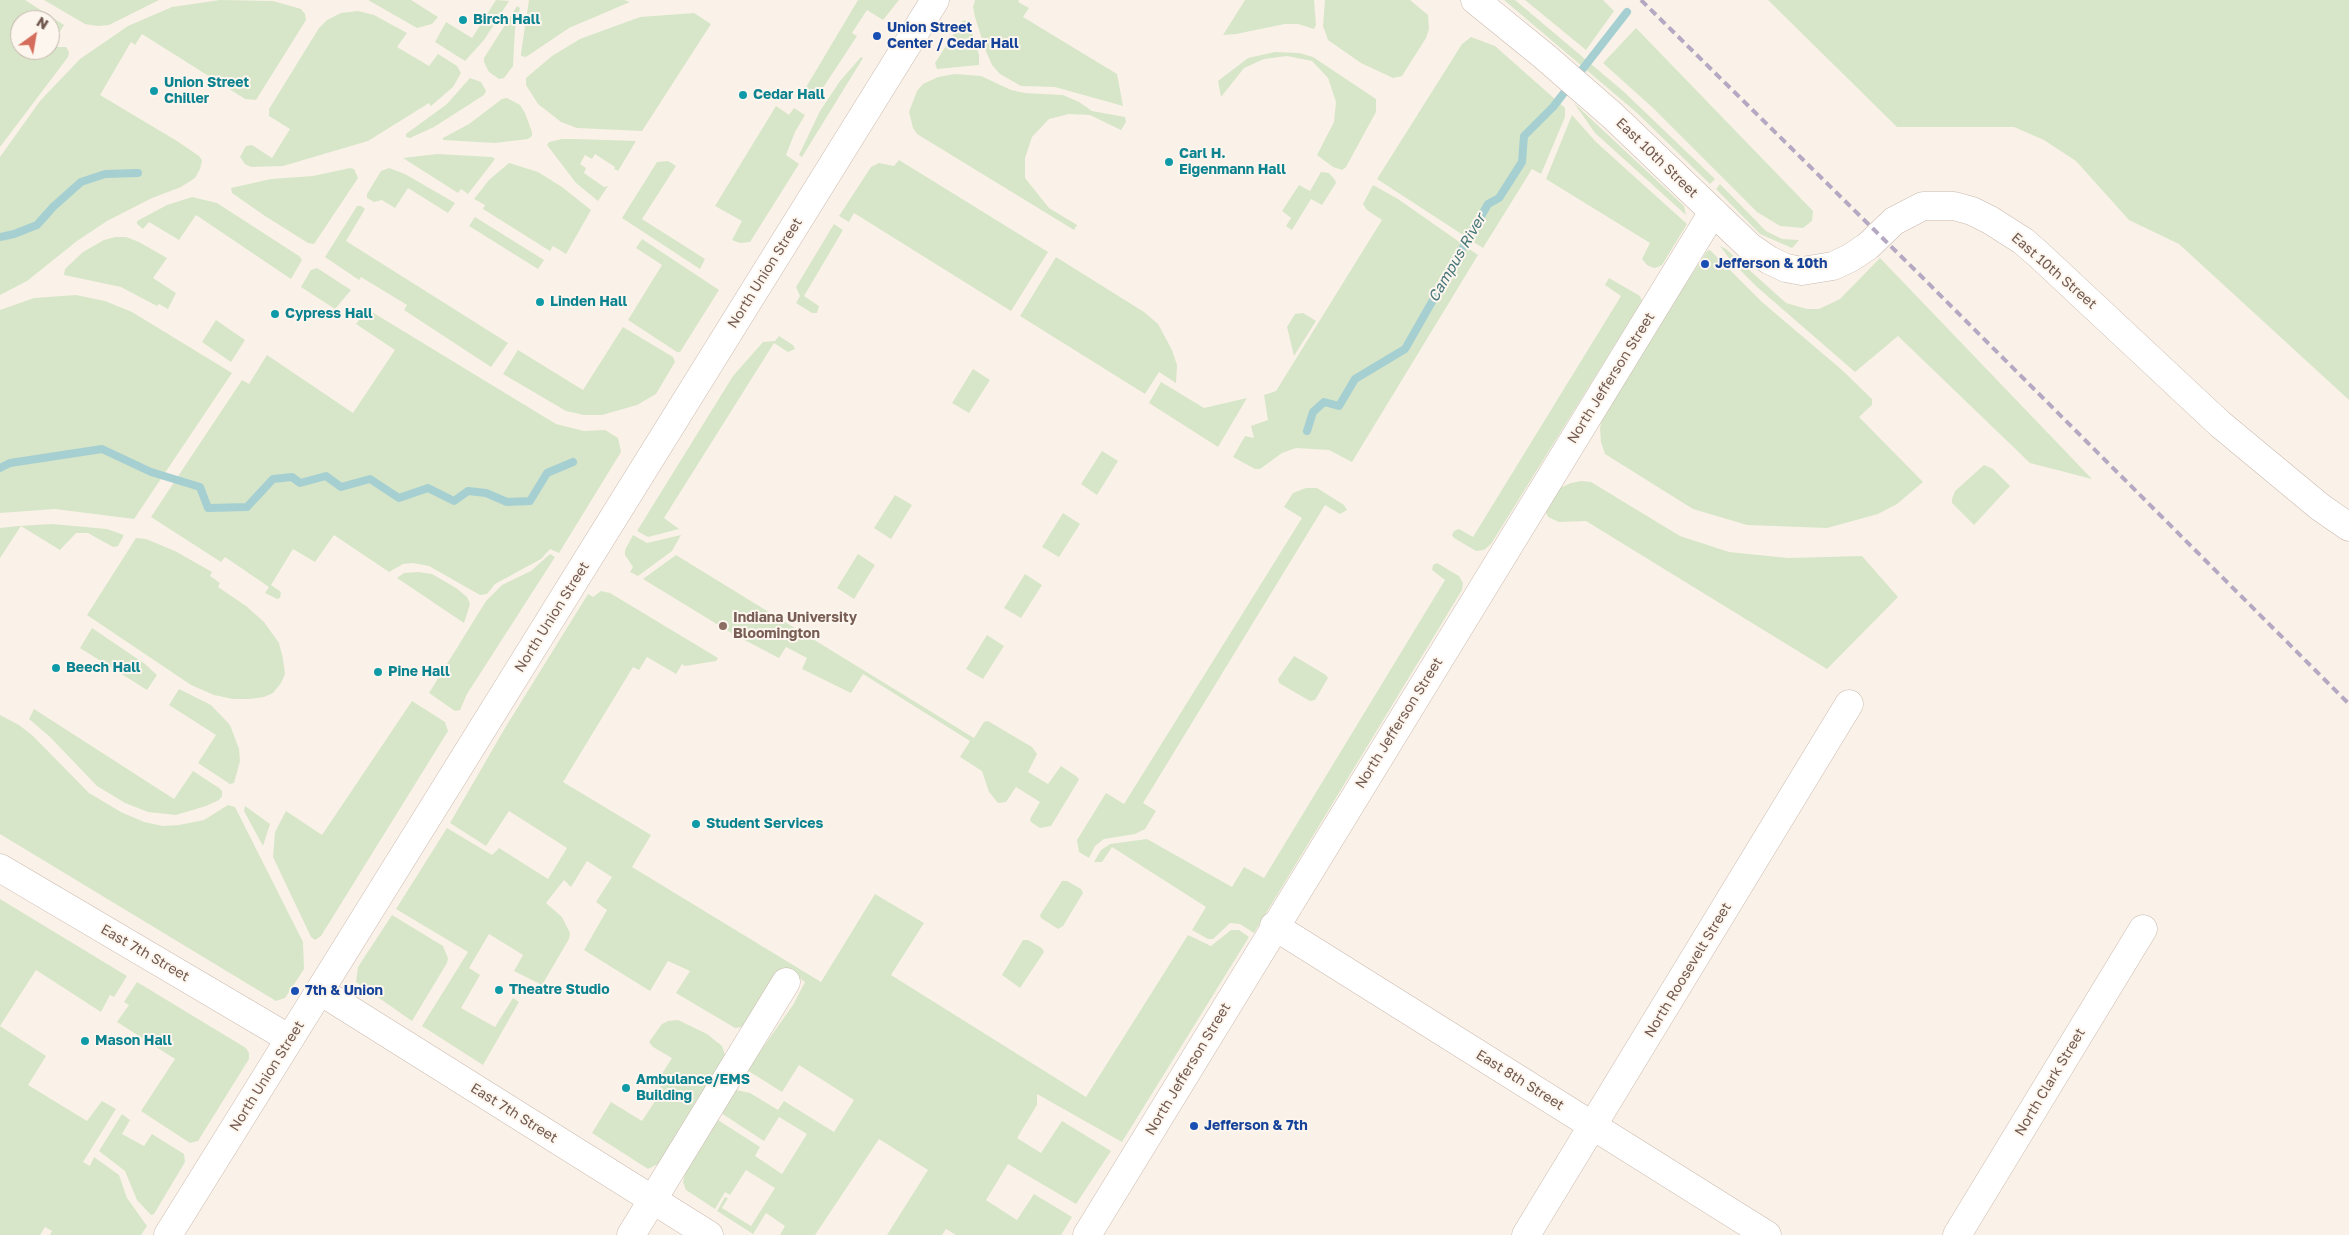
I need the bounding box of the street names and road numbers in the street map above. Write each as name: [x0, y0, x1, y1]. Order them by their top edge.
street label: East 10th Street: [1613, 115, 1701, 201]
street label: North Union Street: [724, 215, 806, 331]
street label: East 10th Street: [2008, 229, 2100, 313]
street label: North Jefferson Street: [1564, 309, 1658, 447]
street label: North Union Street: [511, 559, 593, 675]
street label: North Jefferson Street: [1352, 654, 1446, 792]
street label: North Roosevelt Street: [1641, 900, 1735, 1040]
street label: East 7th Street: [98, 921, 192, 985]
street label: North Jefferson Street: [1142, 1000, 1234, 1138]
street label: North Union Street: [226, 1018, 308, 1134]
street label: North Clark Street: [2011, 1025, 2089, 1139]
street label: East 8th Street: [1473, 1046, 1567, 1114]
street label: East 7th Street: [467, 1080, 561, 1146]

